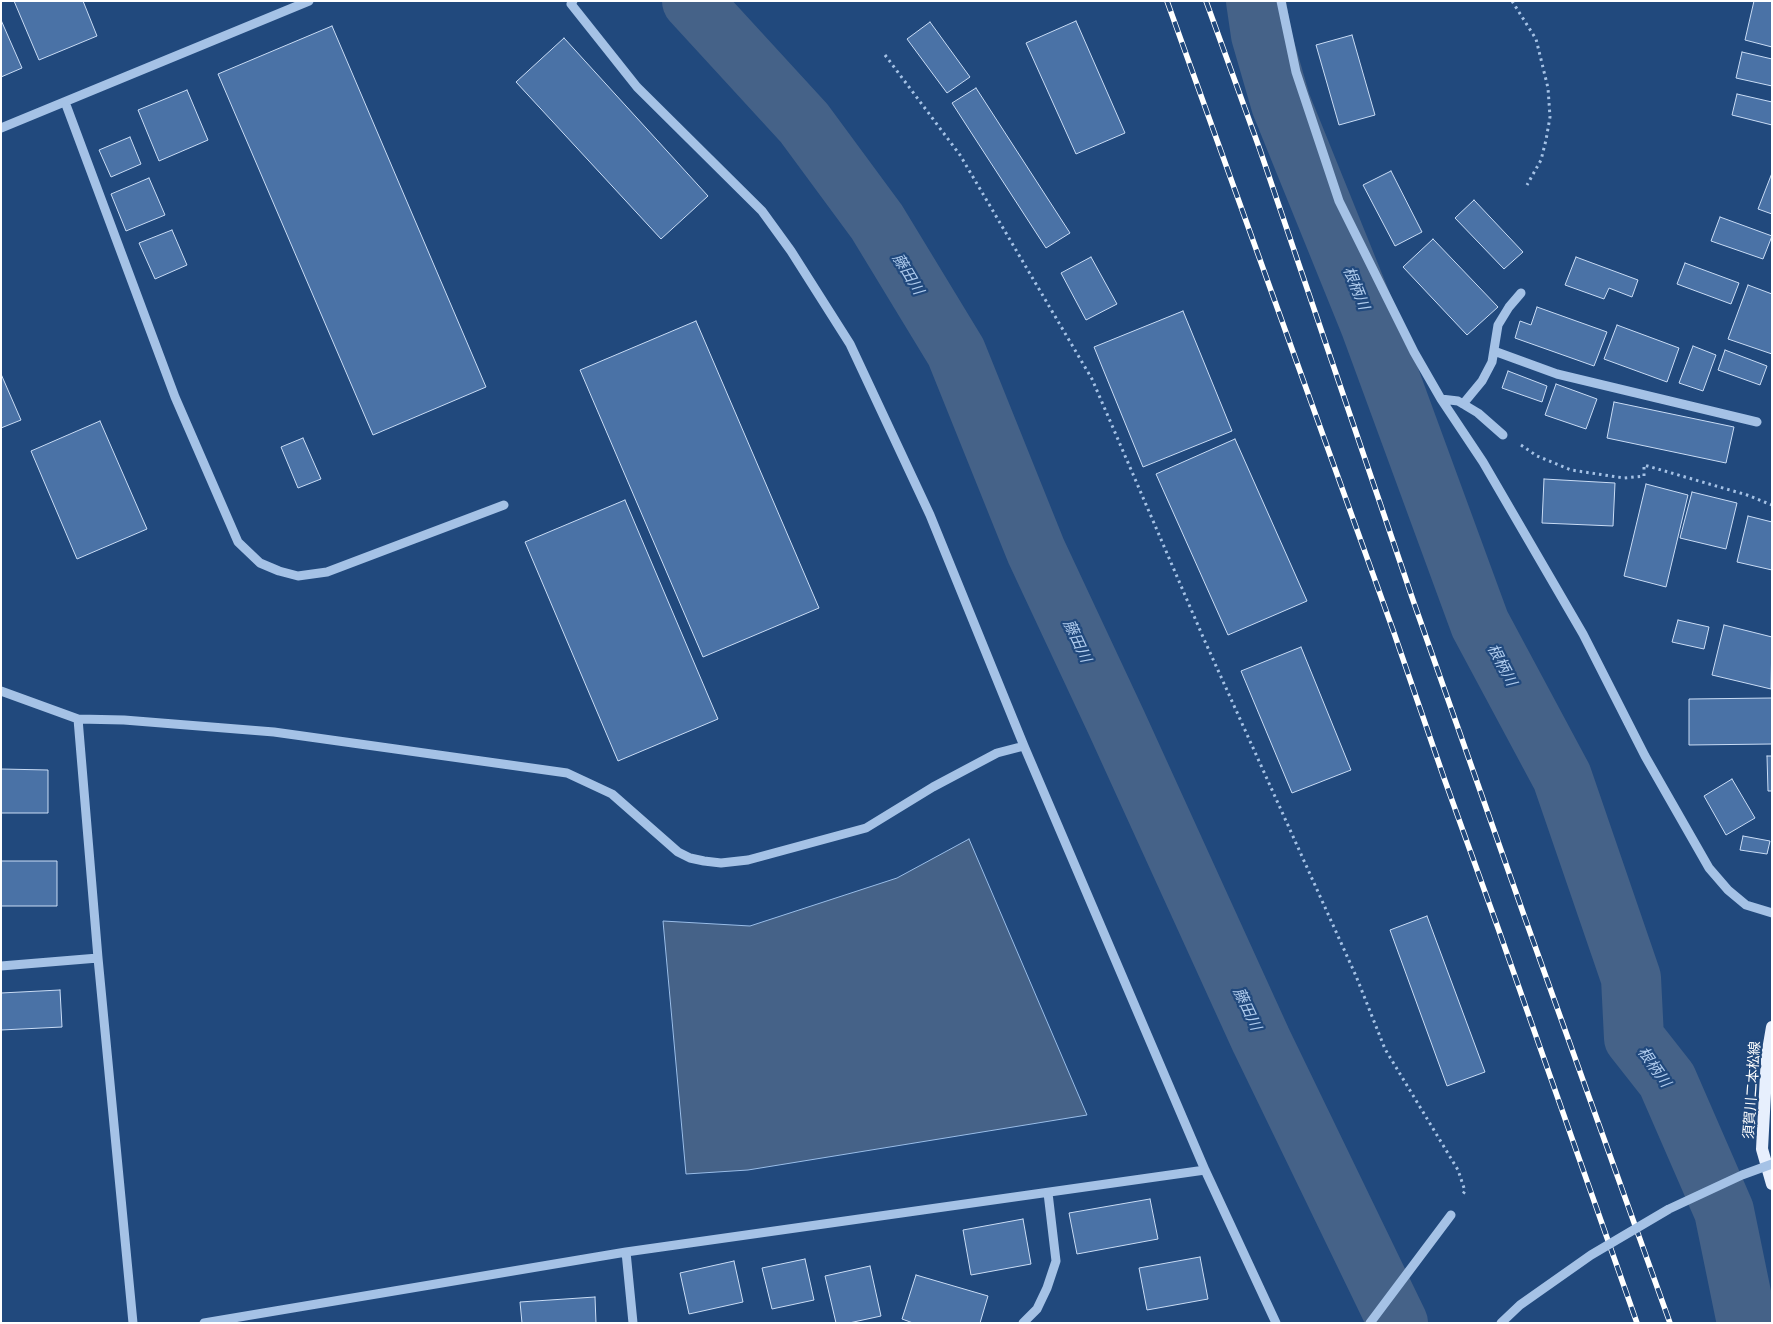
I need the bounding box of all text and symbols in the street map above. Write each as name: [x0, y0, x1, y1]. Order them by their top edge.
water label: 藤田川: [889, 250, 927, 298]
water label: 根柄川: [1339, 264, 1373, 312]
water label: 藤田川: [1059, 617, 1095, 665]
water label: 根柄川: [1483, 641, 1521, 689]
water label: 藤田川: [1229, 985, 1265, 1033]
street label: 須賀川二本松線: [1740, 1041, 1764, 1139]
water label: 根柄川: [1634, 1043, 1674, 1091]

